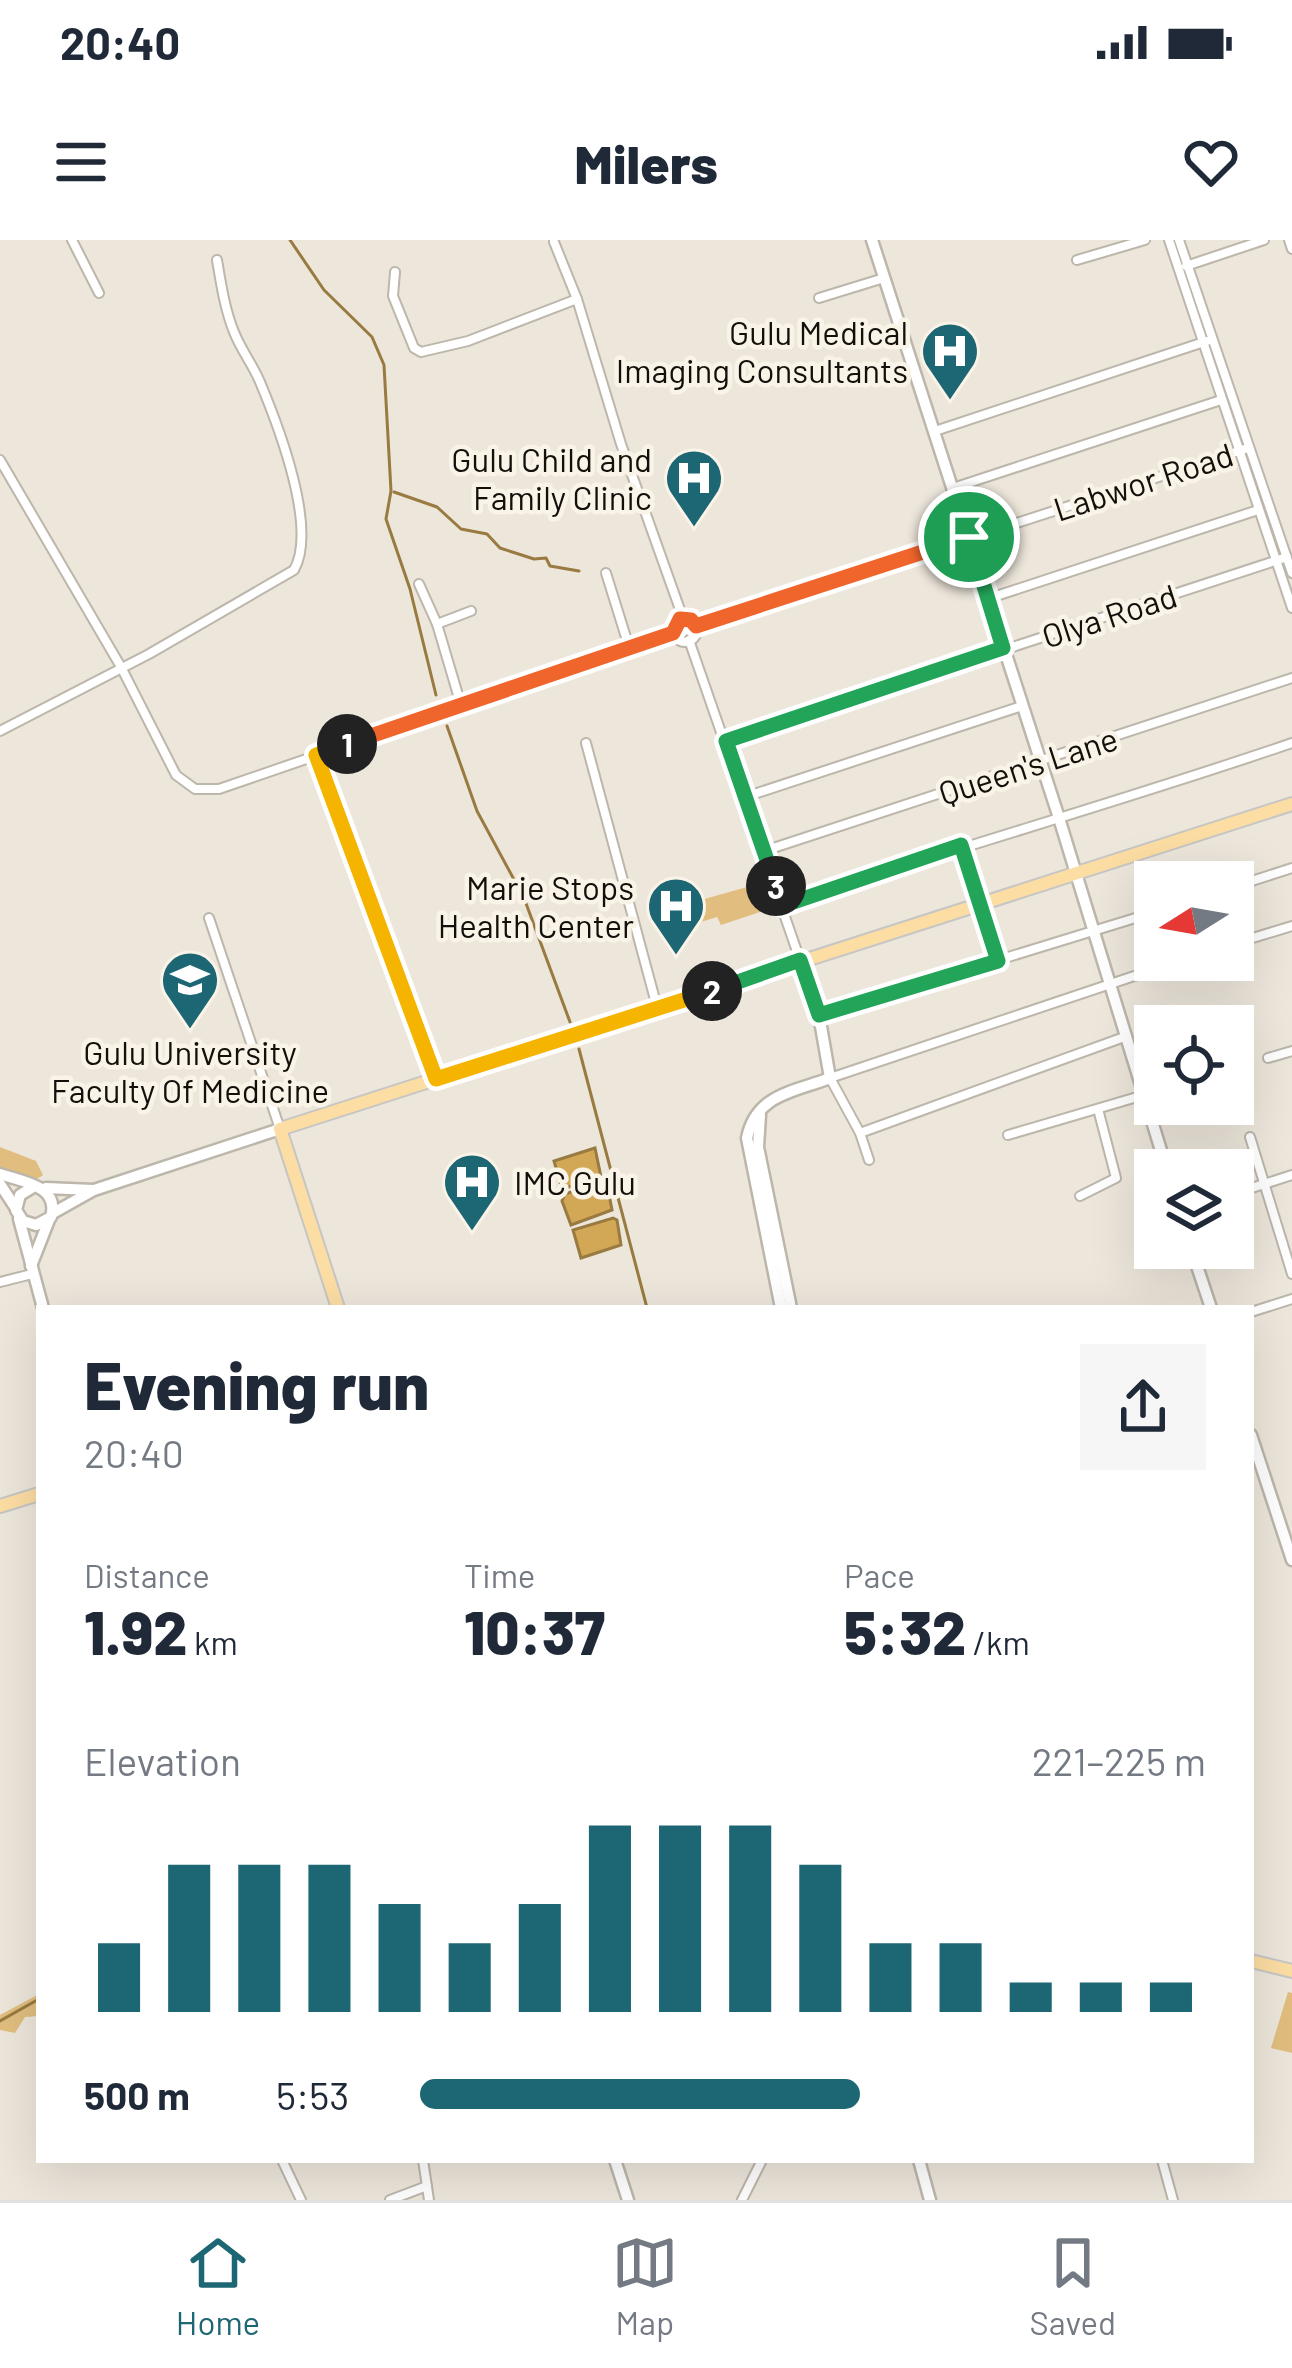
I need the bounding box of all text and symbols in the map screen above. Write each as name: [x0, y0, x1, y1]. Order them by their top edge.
text: 20:40: [60, 15, 180, 69]
icon: menu: [48, 129, 114, 195]
icon: heart: [1178, 129, 1244, 195]
text: Milers: [574, 130, 718, 195]
place label: Gulu Medical Imaging Consultants: [616, 312, 908, 390]
hospital icon: Gulu Medical Imaging Consultants: [919, 320, 981, 402]
street label: Labwor Road: [1048, 433, 1238, 529]
place label: Gulu Child and Family Clinic: [451, 439, 652, 517]
hospital icon: Gulu Child and Family Clinic: [663, 447, 725, 529]
pin: [918, 486, 1020, 588]
icon: arrive: [936, 504, 1002, 570]
street label: Olya Road: [1037, 574, 1181, 656]
pin: 1: [317, 714, 377, 774]
street label: Queen's Lane: [934, 717, 1122, 813]
text: 1: [341, 724, 353, 764]
pin: 3: [746, 856, 806, 916]
north arrow: [1134, 861, 1254, 981]
map controls: [1134, 861, 1254, 1269]
text: 3: [767, 866, 785, 906]
place label: Marie Stops Health Center: [438, 867, 634, 945]
hospital icon: Marie Stops Health Center: [645, 875, 707, 957]
school or university icon: Gulu University Faculty Of Medicine: [159, 949, 221, 1031]
pin: 2: [682, 961, 742, 1021]
text: 2: [703, 971, 721, 1011]
button: locate: [1134, 1005, 1254, 1125]
place label: Gulu University Faculty Of Medicine: [51, 1032, 329, 1110]
button: layers: [1134, 1149, 1254, 1269]
hospital icon: IMC Gulu: [441, 1151, 503, 1233]
place label: IMC Gulu: [514, 1162, 636, 1202]
text: Evening run: [84, 1344, 429, 1423]
button: share: [1080, 1344, 1206, 1470]
text: 20:40: [84, 1429, 184, 1476]
text: Distance: [84, 1555, 210, 1595]
text: Time: [464, 1555, 535, 1595]
text: Pace: [844, 1555, 915, 1595]
text: 1.92: [84, 1595, 187, 1667]
text: 10:37: [464, 1595, 605, 1667]
text: 5:32: [844, 1595, 966, 1667]
text: km: [187, 1622, 238, 1662]
text: /km: [966, 1622, 1030, 1662]
text: Elevation: [84, 1737, 241, 1784]
text: 221–225 m: [1032, 1737, 1206, 1784]
text: 500 m: [84, 2071, 190, 2118]
text: 5:53: [276, 2071, 349, 2118]
tab: Home: [176, 2230, 260, 2342]
tab: Map: [612, 2230, 678, 2342]
tab: Saved: [1030, 2230, 1116, 2342]

